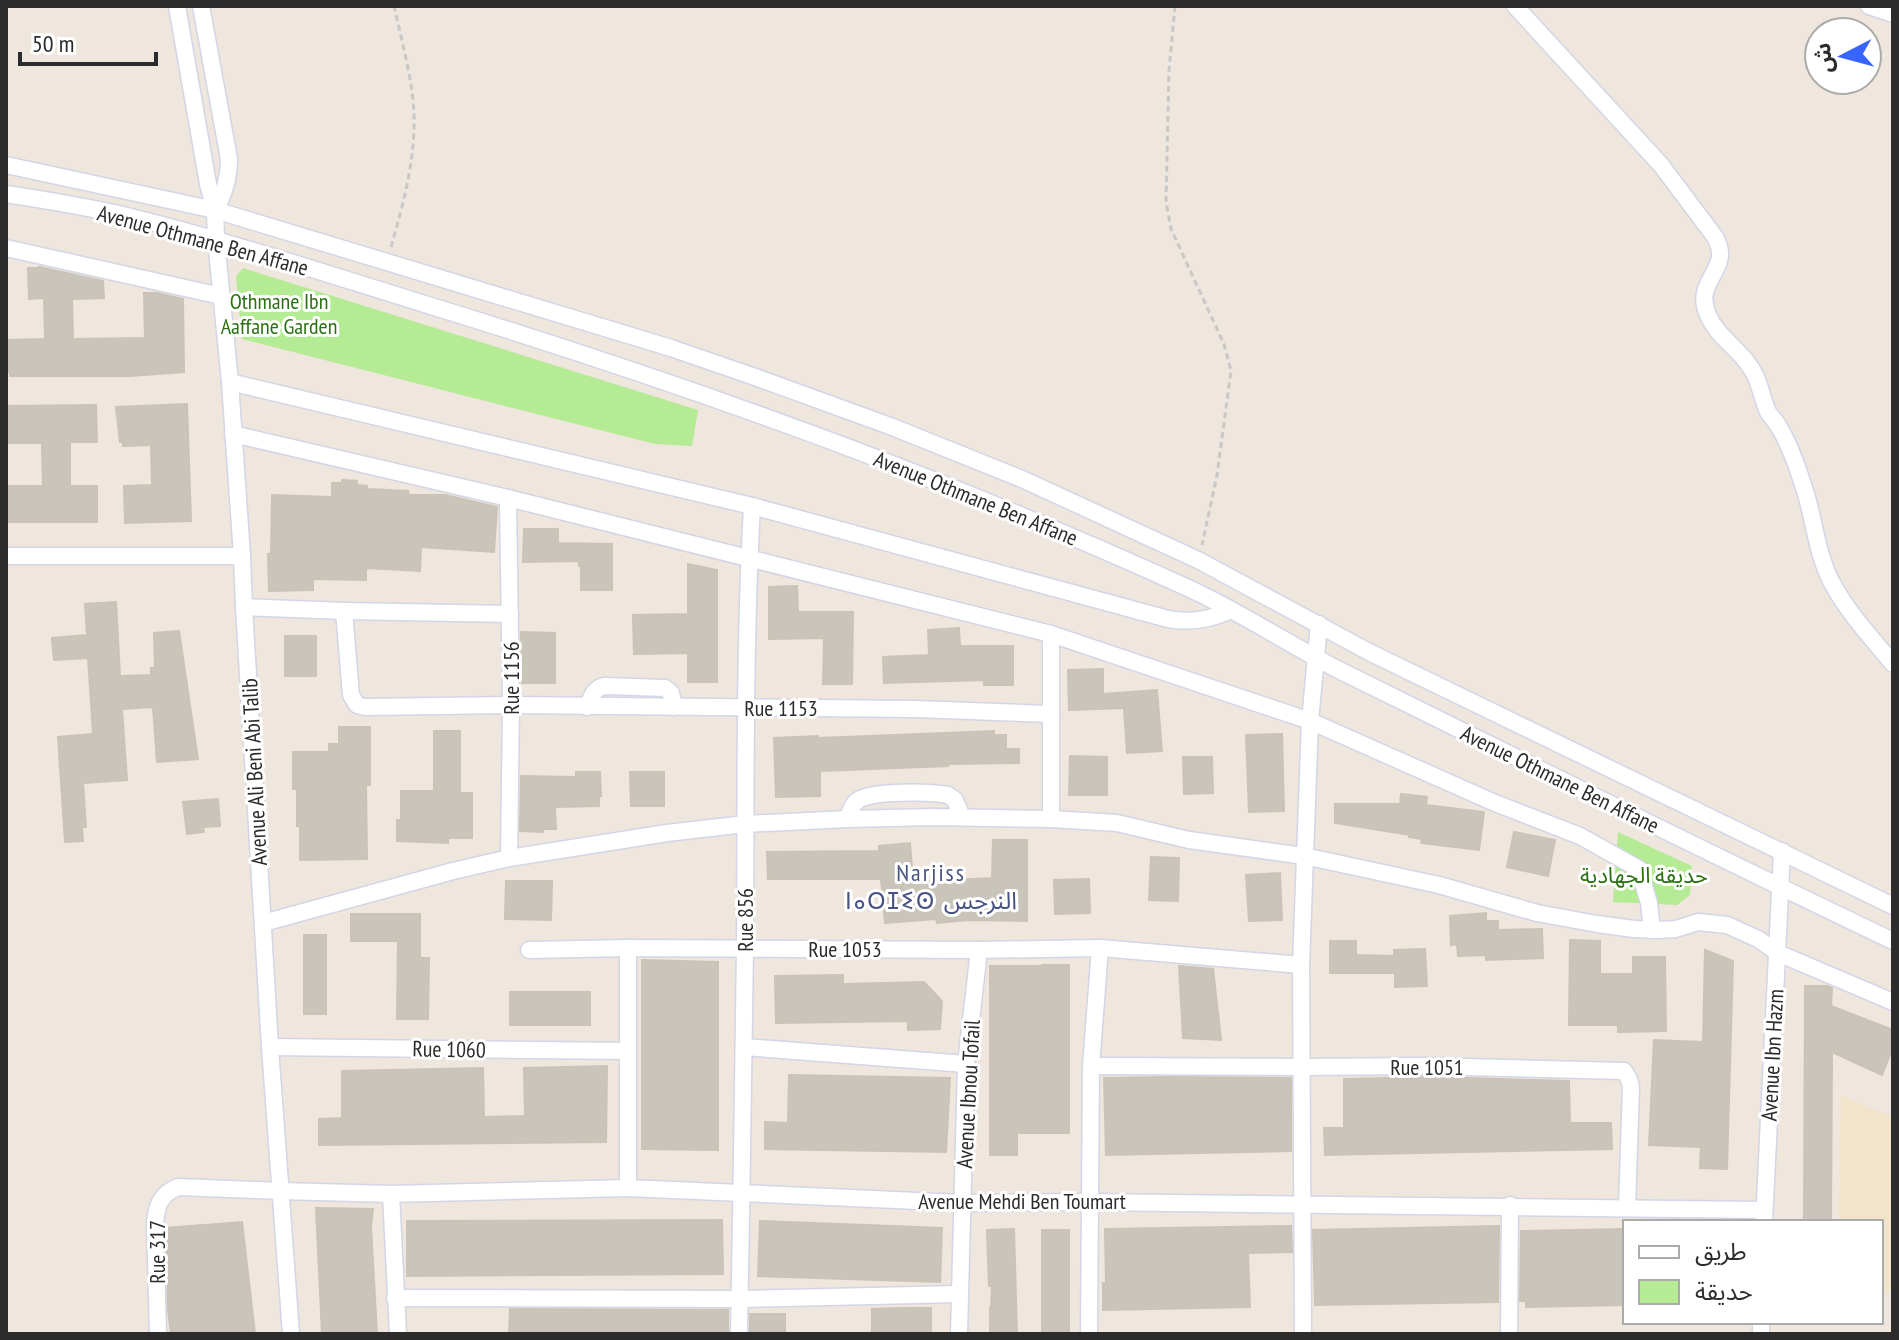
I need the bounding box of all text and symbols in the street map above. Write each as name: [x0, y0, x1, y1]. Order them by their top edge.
scale bar: [20, 16, 156, 66]
north arrow: [1803, 16, 1883, 96]
text: 50 m: [32, 28, 74, 59]
text: ش: [1808, 42, 1839, 75]
street label: Avenue Othmane Ben Affane: [95, 198, 311, 282]
park label: Othmane Ibn Aaffane Garden: [221, 287, 337, 340]
street label: Avenue Othmane Ben Affane: [870, 444, 1082, 552]
street label: Rue 1156: [497, 641, 525, 715]
street label: Avenue Ali Beni Abi Talib: [235, 678, 273, 866]
street label: Rue 1153: [744, 694, 818, 722]
street label: Avenue Othmane Ben Affane: [1456, 719, 1664, 839]
district label: Narjiss ⵏⴰⵔⵊⵉⵙ النرجس: [845, 857, 1017, 916]
park label: حديقة الجهادية: [1580, 861, 1708, 889]
street label: Rue 856: [731, 888, 759, 952]
street label: Rue 1053: [808, 935, 882, 963]
street label: Avenue Ibn Hazm: [1755, 988, 1789, 1122]
street label: Avenue Ibnou Tofail: [950, 1018, 986, 1169]
street label: Rue 1060: [412, 1034, 486, 1064]
street label: Rue 1051: [1390, 1053, 1464, 1081]
street label: Avenue Mehdi Ben Toumart: [918, 1187, 1126, 1215]
street label: Rue 317: [143, 1220, 171, 1284]
legend: [1623, 1220, 1883, 1324]
text: طريق: [1695, 1236, 1747, 1267]
text: حديقة: [1695, 1276, 1753, 1307]

